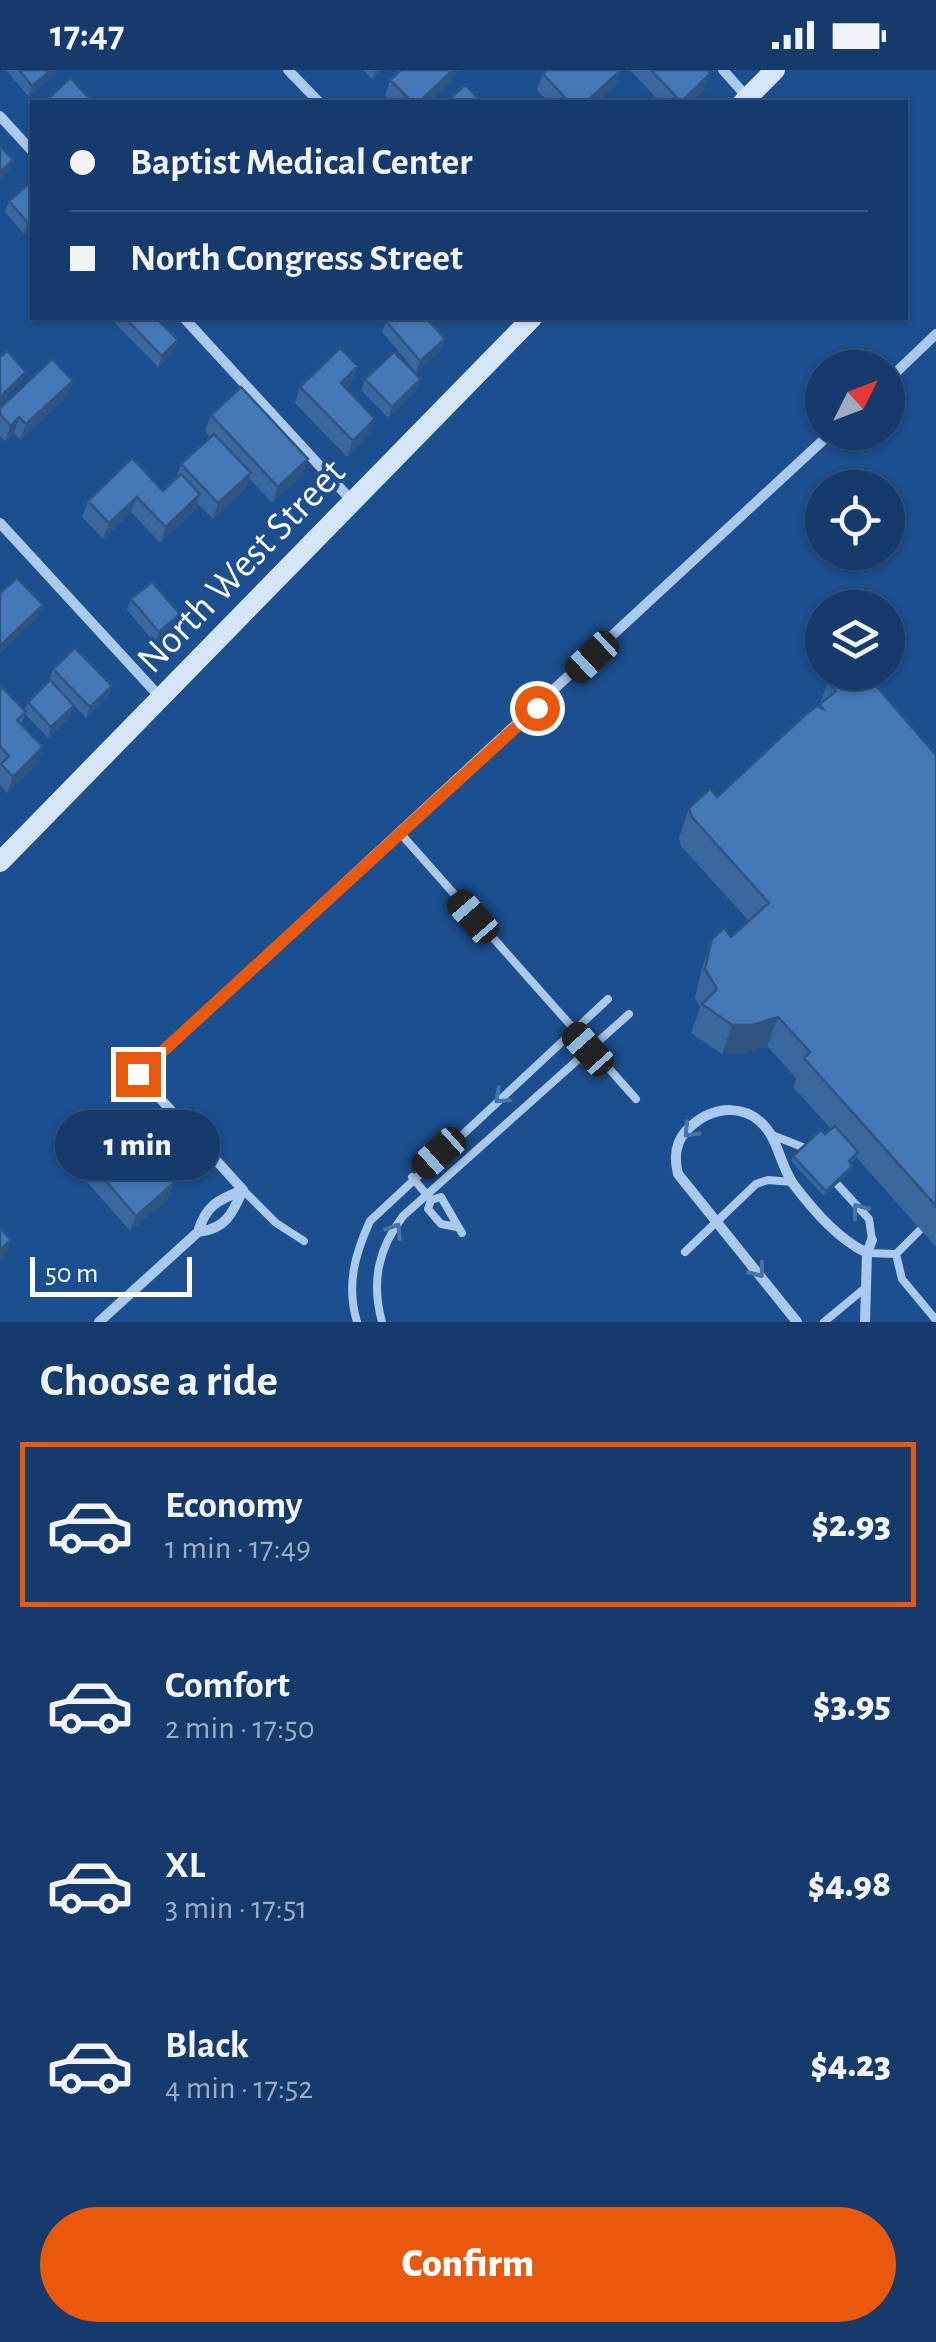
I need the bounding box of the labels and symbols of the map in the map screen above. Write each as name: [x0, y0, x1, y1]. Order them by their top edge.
north arrow: [805, 350, 905, 450]
street label: North West Street: [130, 452, 353, 681]
car: [560, 626, 624, 688]
route start: [515, 686, 560, 731]
car: [442, 885, 504, 949]
car: [557, 1017, 619, 1081]
route end: [116, 1052, 161, 1097]
one-way arrow: [494, 1086, 513, 1104]
callout: 1 min: [56, 1109, 220, 1179]
one-way arrow: [684, 1119, 702, 1137]
car: [407, 1122, 471, 1184]
one-way arrow: [853, 1204, 870, 1222]
one-way arrow: [383, 1222, 402, 1240]
scale bar: [30, 1252, 192, 1296]
one-way arrow: [747, 1260, 764, 1278]

